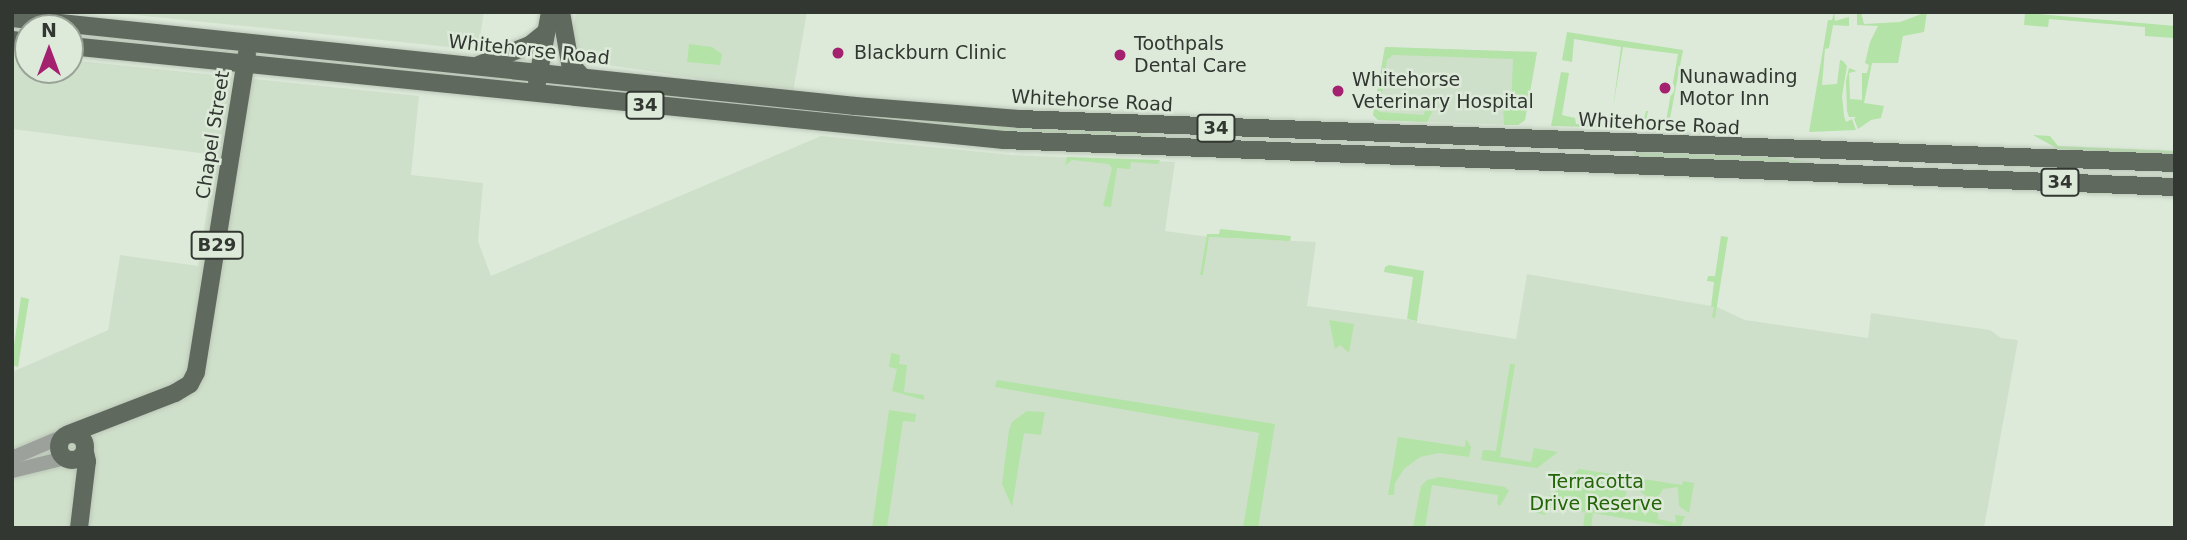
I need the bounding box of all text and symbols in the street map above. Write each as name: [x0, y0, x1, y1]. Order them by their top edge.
north arrow: [14, 14, 84, 84]
text: N: [41, 19, 57, 41]
street label: Whitehorse Road: [447, 30, 611, 70]
place label: Toothpals Dental Care: [1134, 33, 1247, 77]
place label: Blackburn Clinic: [854, 42, 1007, 64]
marker: Blackburn Clinic: [828, 43, 848, 63]
marker: Toothpals Dental Care: [1112, 47, 1128, 63]
place label: Nunawading Motor Inn: [1679, 66, 1798, 110]
street label: Chapel Street: [192, 69, 234, 201]
place label: Whitehorse Veterinary Hospital: [1352, 69, 1534, 113]
marker: Nunawading Motor Inn: [1657, 80, 1673, 96]
marker: Whitehorse Veterinary Hospital: [1330, 83, 1346, 99]
street label: Whitehorse Road: [1010, 85, 1174, 117]
road number: 34: [624, 90, 666, 120]
street label: Whitehorse Road: [1577, 108, 1741, 140]
road number: 34: [1195, 113, 1237, 142]
road number: 34: [2039, 168, 2081, 196]
road number: B29: [189, 230, 245, 260]
park label: Terracotta Drive Reserve: [1529, 471, 1663, 515]

